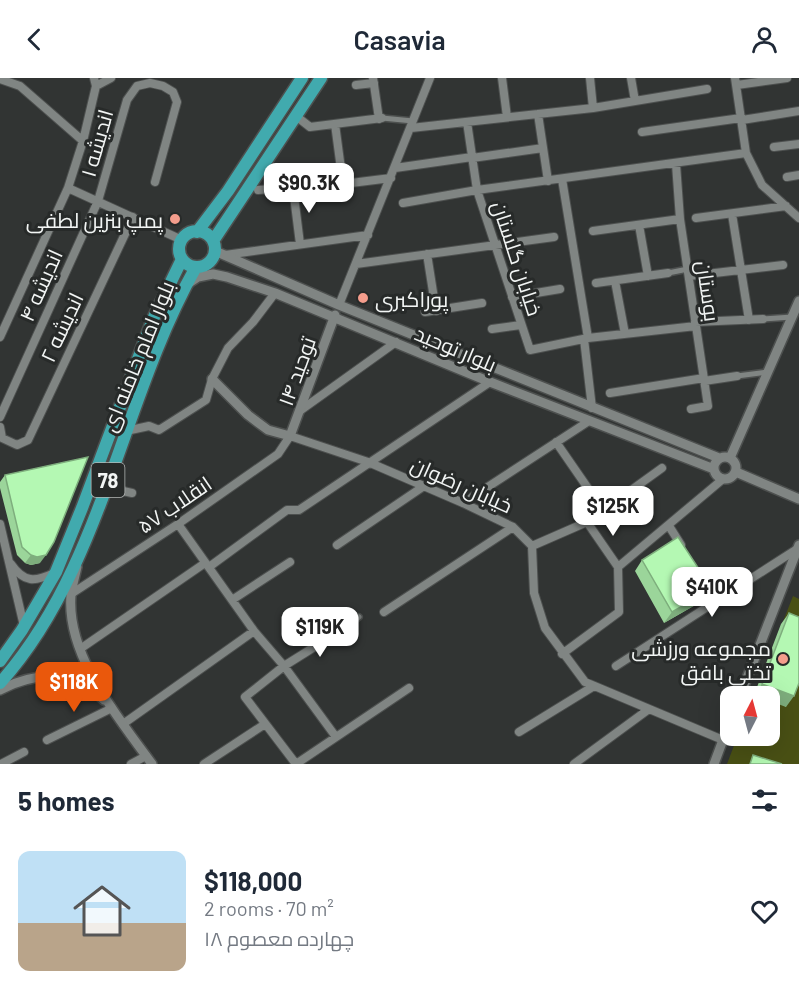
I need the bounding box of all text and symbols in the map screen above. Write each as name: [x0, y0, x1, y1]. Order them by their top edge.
icon: back: [18, 23, 51, 56]
text: Casavia: [353, 23, 446, 55]
icon: person: [748, 23, 781, 56]
street label: اندیشه ۱: [74, 106, 118, 180]
pin: $90.3K: [260, 163, 358, 214]
text: $90.3K: [278, 170, 340, 194]
street label: خیابان گلستان: [486, 198, 548, 319]
place label: پمپ بنزین لطفی: [26, 207, 163, 235]
marker: پمپ بنزین لطفی: [168, 212, 182, 226]
street label: اندیشه ۴: [13, 245, 67, 325]
street label: بوستان: [690, 259, 726, 323]
street label: بلوار امام خامنه ای: [95, 277, 181, 436]
place label: پوراکبری: [375, 286, 449, 314]
street label: اندیشه ۲: [34, 288, 88, 366]
marker: پوراکبری: [356, 291, 370, 305]
street label: بلوار توحید: [411, 320, 501, 377]
street label: توحید ۱۴: [272, 333, 321, 409]
street label: خیابان رضوان: [407, 451, 517, 519]
road number: 78: [92, 463, 124, 497]
street label: انقلاب ۵۷: [132, 470, 216, 538]
pin: $125K: [571, 486, 655, 537]
text: $125K: [586, 493, 640, 517]
pin: $410K: [670, 567, 754, 618]
text: $410K: [686, 574, 738, 598]
pin: $119K: [278, 607, 362, 658]
text: $119K: [296, 614, 344, 638]
place label: مجموعه ورزشی تختی بافق: [631, 635, 771, 686]
marker: مجموعه ورزشی تختی بافق: [776, 652, 790, 666]
pin: $118K: [32, 662, 116, 713]
text: $118K: [49, 669, 99, 693]
north arrow: [720, 686, 780, 746]
map controls: [720, 686, 780, 746]
icon: filters: [748, 784, 781, 817]
text: 5 homes: [18, 785, 115, 816]
text: $118,000: [204, 865, 302, 896]
icon: home: [66, 875, 138, 947]
icon: heart: [748, 895, 781, 928]
text: 2 rooms · 70 m²: [204, 896, 334, 920]
text: چهارده معصوم ۱۸: [204, 926, 354, 950]

